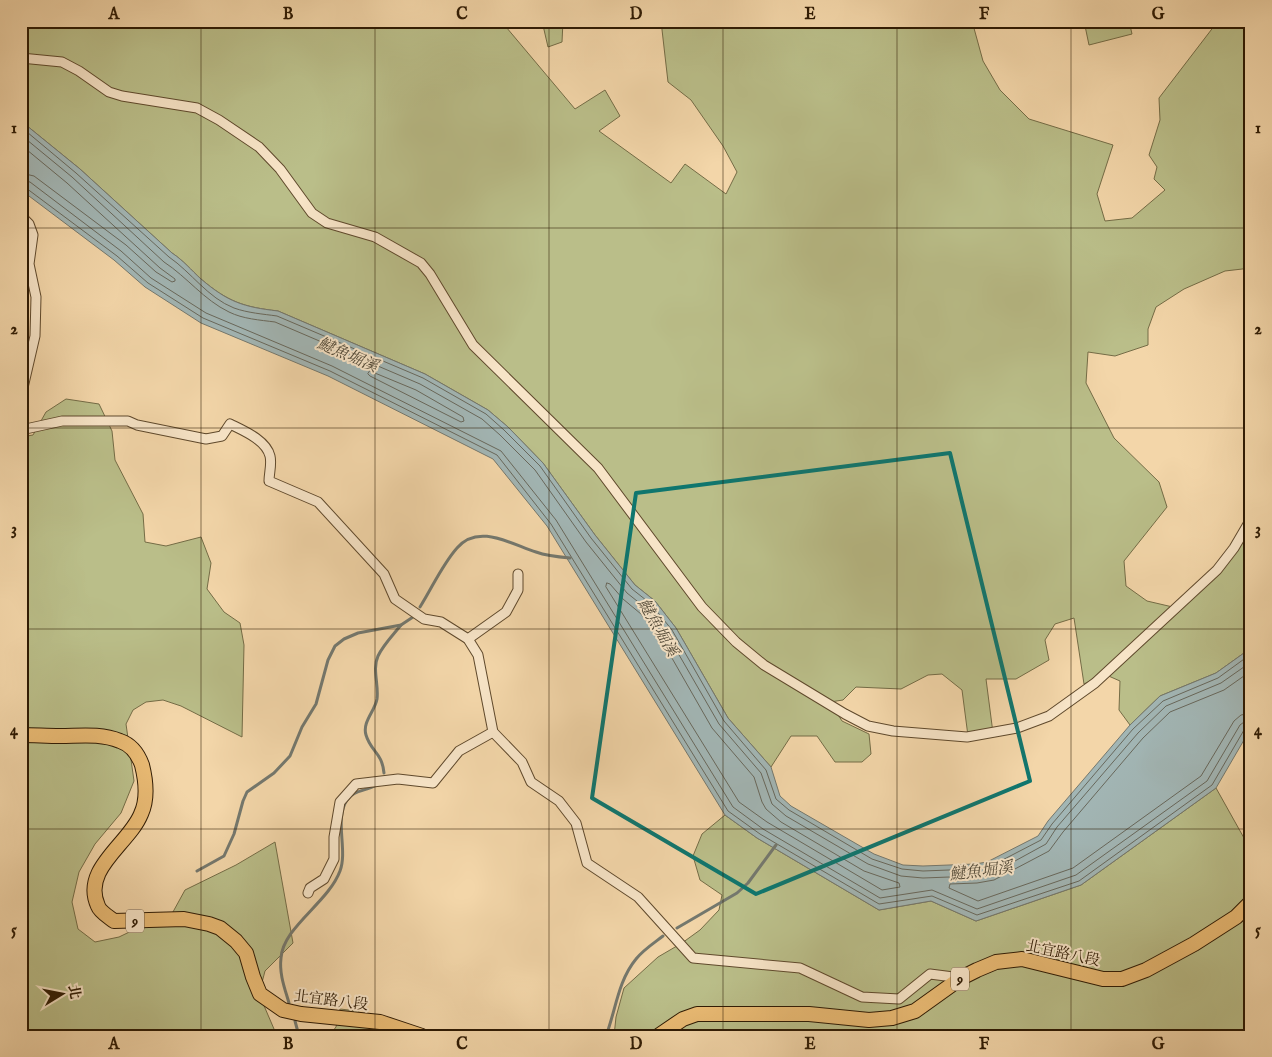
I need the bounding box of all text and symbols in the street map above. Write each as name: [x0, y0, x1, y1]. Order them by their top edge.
text: A: [108, 5, 121, 25]
text: B: [283, 5, 294, 25]
text: C: [456, 5, 468, 25]
text: D: [630, 5, 643, 25]
text: E: [804, 5, 816, 25]
text: F: [979, 5, 990, 25]
text: G: [1152, 5, 1165, 25]
text: 1: [11, 119, 17, 139]
text: 1: [1255, 119, 1261, 139]
text: 2: [10, 320, 18, 340]
text: 2: [1254, 320, 1262, 340]
water label: 𩻸魚堀溪: [314, 334, 382, 378]
text: 3: [11, 520, 17, 540]
text: 3: [1255, 520, 1261, 540]
water label: 𩻸魚堀溪: [633, 595, 683, 662]
text: 4: [10, 721, 19, 741]
text: 4: [1254, 721, 1263, 741]
water label: 𩻸魚堀溪: [948, 858, 1016, 886]
road number: 9: [126, 909, 144, 932]
text: 5: [11, 921, 17, 941]
text: 5: [1255, 921, 1261, 941]
street label: 北宜路八段: [1024, 936, 1102, 971]
road number: 9: [951, 968, 969, 991]
north arrow: [38, 970, 88, 1020]
text: 北: [64, 983, 84, 1000]
street label: 北宜路八段: [293, 986, 369, 1014]
text: A: [108, 1035, 121, 1055]
text: B: [283, 1035, 294, 1055]
text: C: [456, 1035, 468, 1055]
text: D: [630, 1035, 643, 1055]
text: E: [804, 1035, 816, 1055]
text: F: [979, 1035, 990, 1055]
text: G: [1152, 1035, 1165, 1055]

